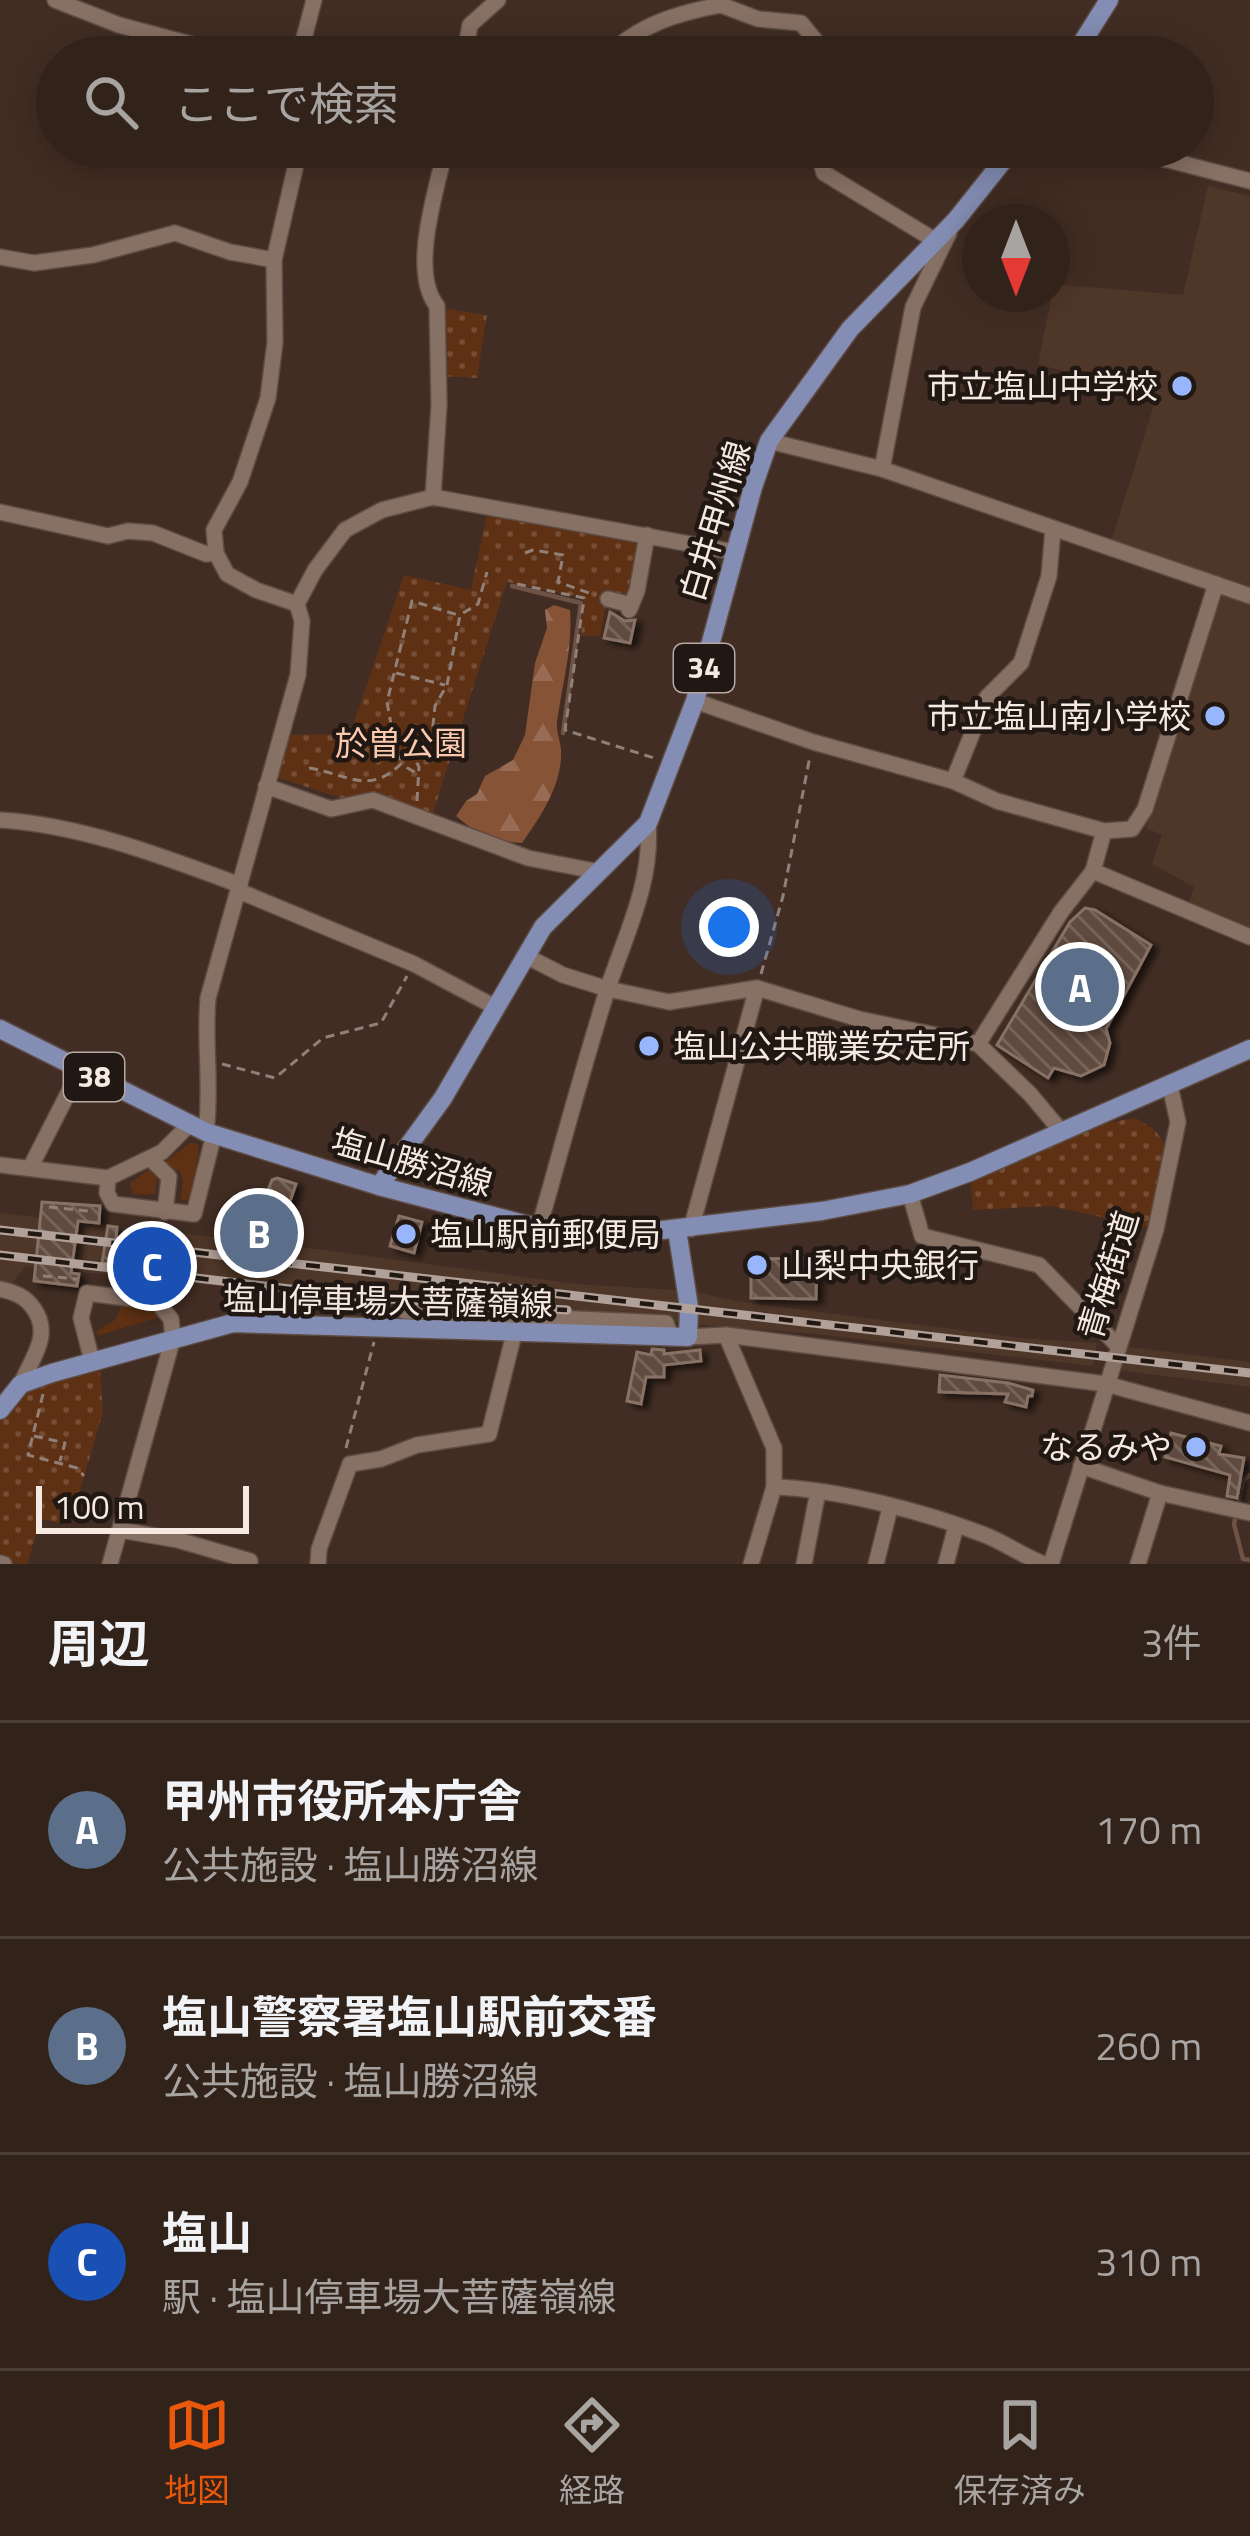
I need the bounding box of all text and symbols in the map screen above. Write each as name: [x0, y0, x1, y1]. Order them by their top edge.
search box: [36, 36, 1214, 168]
icon: search: [78, 69, 144, 135]
text: ここで検索: [174, 69, 399, 137]
north arrow: [962, 204, 1070, 312]
place label: 市立塩山中学校: [927, 361, 1158, 411]
marker: 市立塩山中学校: [1169, 373, 1195, 399]
street label: 白井甲州線: [667, 435, 763, 607]
road number: 34: [674, 644, 734, 692]
place label: 市立塩山南小学校: [927, 691, 1191, 741]
marker: 市立塩山南小学校: [1202, 703, 1228, 729]
park label: 於曽公園: [335, 718, 467, 768]
your location: [699, 897, 759, 957]
pin: A: [1041, 942, 1119, 1032]
place label: 塩山公共職業安定所: [673, 1021, 970, 1071]
marker: 塩山公共職業安定所: [636, 1033, 662, 1059]
road number: 38: [64, 1053, 124, 1101]
street label: 塩山勝沼線: [326, 1115, 498, 1209]
pin: B: [220, 1188, 298, 1278]
street label: 青梅街道: [1065, 1205, 1151, 1345]
place label: 塩山駅前郵便局: [430, 1209, 661, 1259]
pin: C: [113, 1221, 191, 1311]
marker: 塩山駅前郵便局: [393, 1221, 419, 1247]
place label: 山梨中央銀行: [781, 1240, 979, 1290]
marker: 山梨中央銀行: [744, 1252, 770, 1278]
street label: 塩山停車場大菩薩嶺線: [223, 1273, 553, 1329]
place label: なるみや: [1040, 1422, 1172, 1472]
marker: なるみや: [1183, 1434, 1209, 1460]
scale bar: [36, 1480, 249, 1533]
text: 100 m: [54, 1482, 144, 1532]
text: 周辺: [48, 1604, 150, 1682]
text: 3件: [1141, 1613, 1202, 1672]
text: 甲州市役所本庁舎: [162, 1766, 522, 1834]
text: A: [75, 1800, 99, 1859]
text: 170 m: [1095, 1800, 1202, 1859]
text: 公共施設 · 塩山勝沼線: [162, 1835, 539, 1894]
text: 塩山警察署塩山駅前交番: [162, 1982, 657, 2050]
text: B: [75, 2016, 99, 2075]
text: 260 m: [1095, 2016, 1202, 2075]
text: 公共施設 · 塩山勝沼線: [162, 2051, 539, 2110]
text: 塩山: [162, 2198, 252, 2266]
text: C: [76, 2232, 98, 2291]
text: 310 m: [1095, 2232, 1202, 2291]
text: 駅 · 塩山停車場大菩薩嶺線: [162, 2267, 617, 2326]
tab: 地図: [164, 2392, 230, 2515]
tab: 経路: [559, 2392, 625, 2515]
tab: 保存済み: [954, 2392, 1086, 2515]

